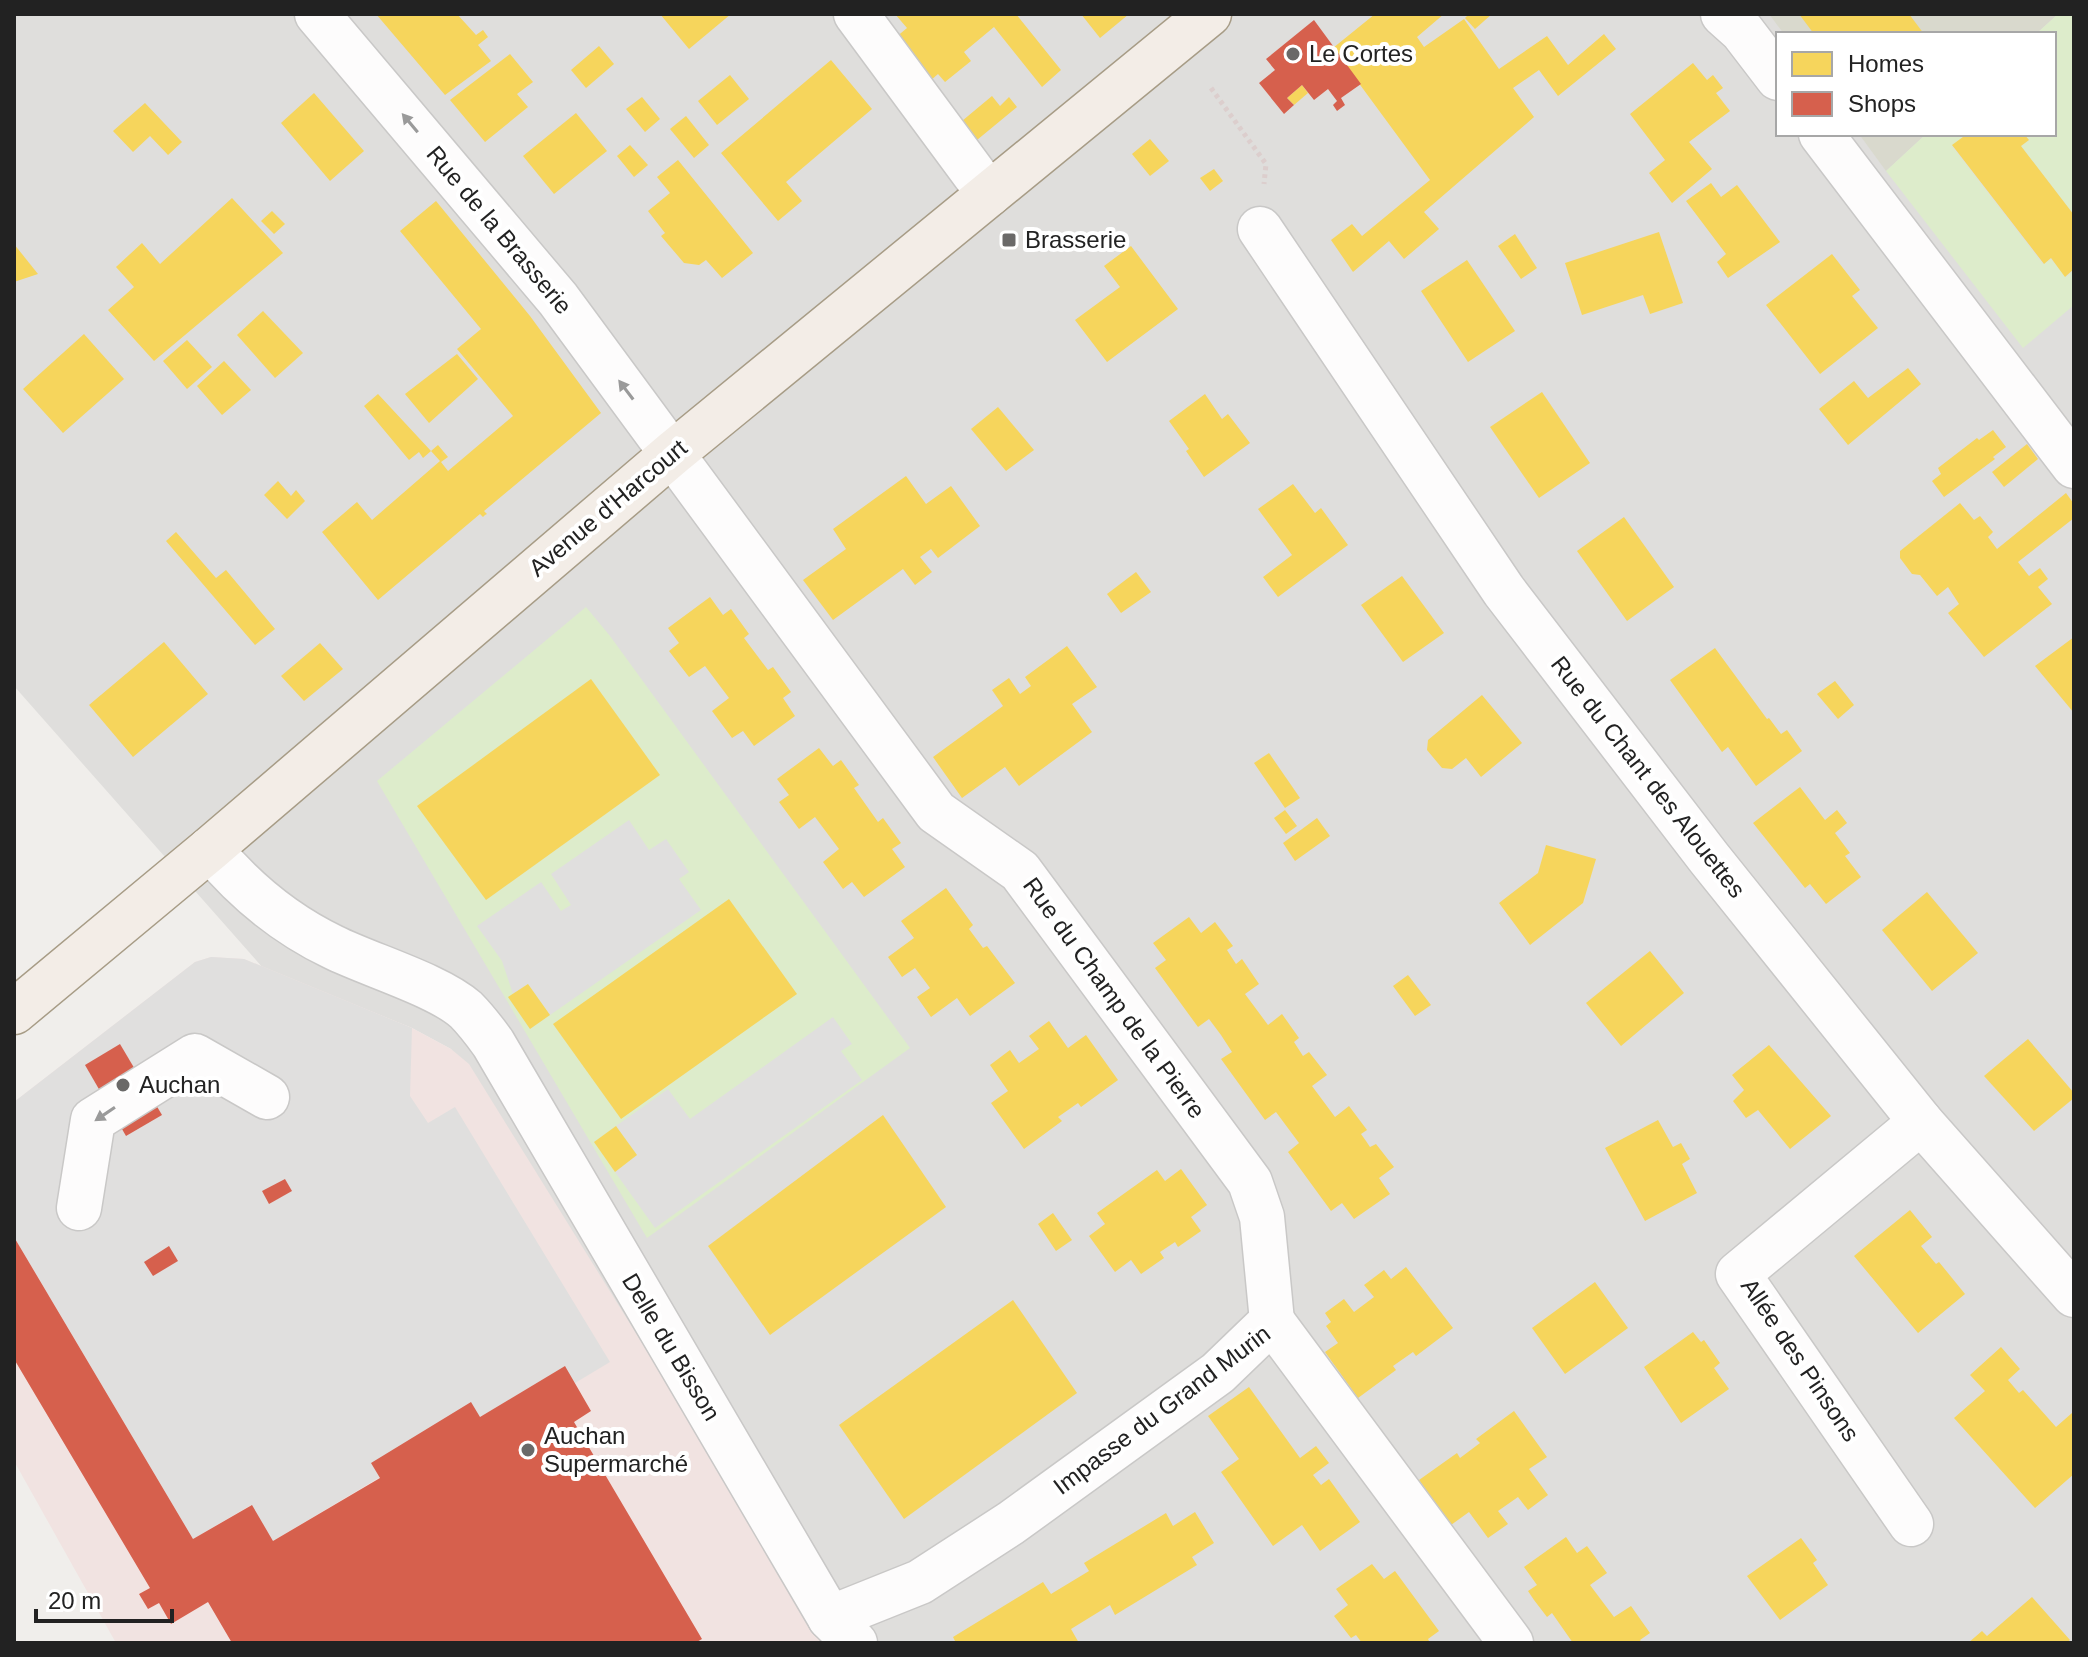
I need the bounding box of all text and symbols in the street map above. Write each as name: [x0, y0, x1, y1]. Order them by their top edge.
legend: [1776, 32, 2056, 136]
place label: Le Cortes: [1309, 40, 1413, 67]
marker: Le Cortes: [1284, 45, 1302, 63]
text: Homes: [1848, 50, 1924, 77]
text: Shops: [1848, 90, 1916, 117]
one-way arrow: [402, 113, 419, 133]
street label: Rue de la Brasserie: [421, 140, 577, 319]
place label: Brasserie: [1025, 226, 1126, 253]
marker: Brasserie: [1000, 231, 1018, 249]
one-way arrow: [619, 380, 635, 400]
street label: Avenue d'Harcourt: [523, 434, 692, 581]
street label: Rue du Chant des Alouettes: [1546, 651, 1751, 903]
street label: Rue du Champ de la Pierre: [1018, 872, 1211, 1123]
place label: Auchan: [139, 1071, 220, 1098]
marker: Auchan: [114, 1076, 132, 1094]
one-way arrow: [94, 1106, 115, 1121]
street label: Delle du Bisson: [617, 1268, 726, 1425]
street label: Allée des Pinsons: [1736, 1273, 1865, 1446]
street label: Impasse du Grand Murin: [1048, 1319, 1275, 1500]
place label: Auchan Supermarché: [544, 1422, 688, 1477]
marker: Auchan Supermarché: [519, 1441, 537, 1459]
scale bar: [36, 1573, 172, 1623]
text: 20 m: [48, 1587, 101, 1614]

